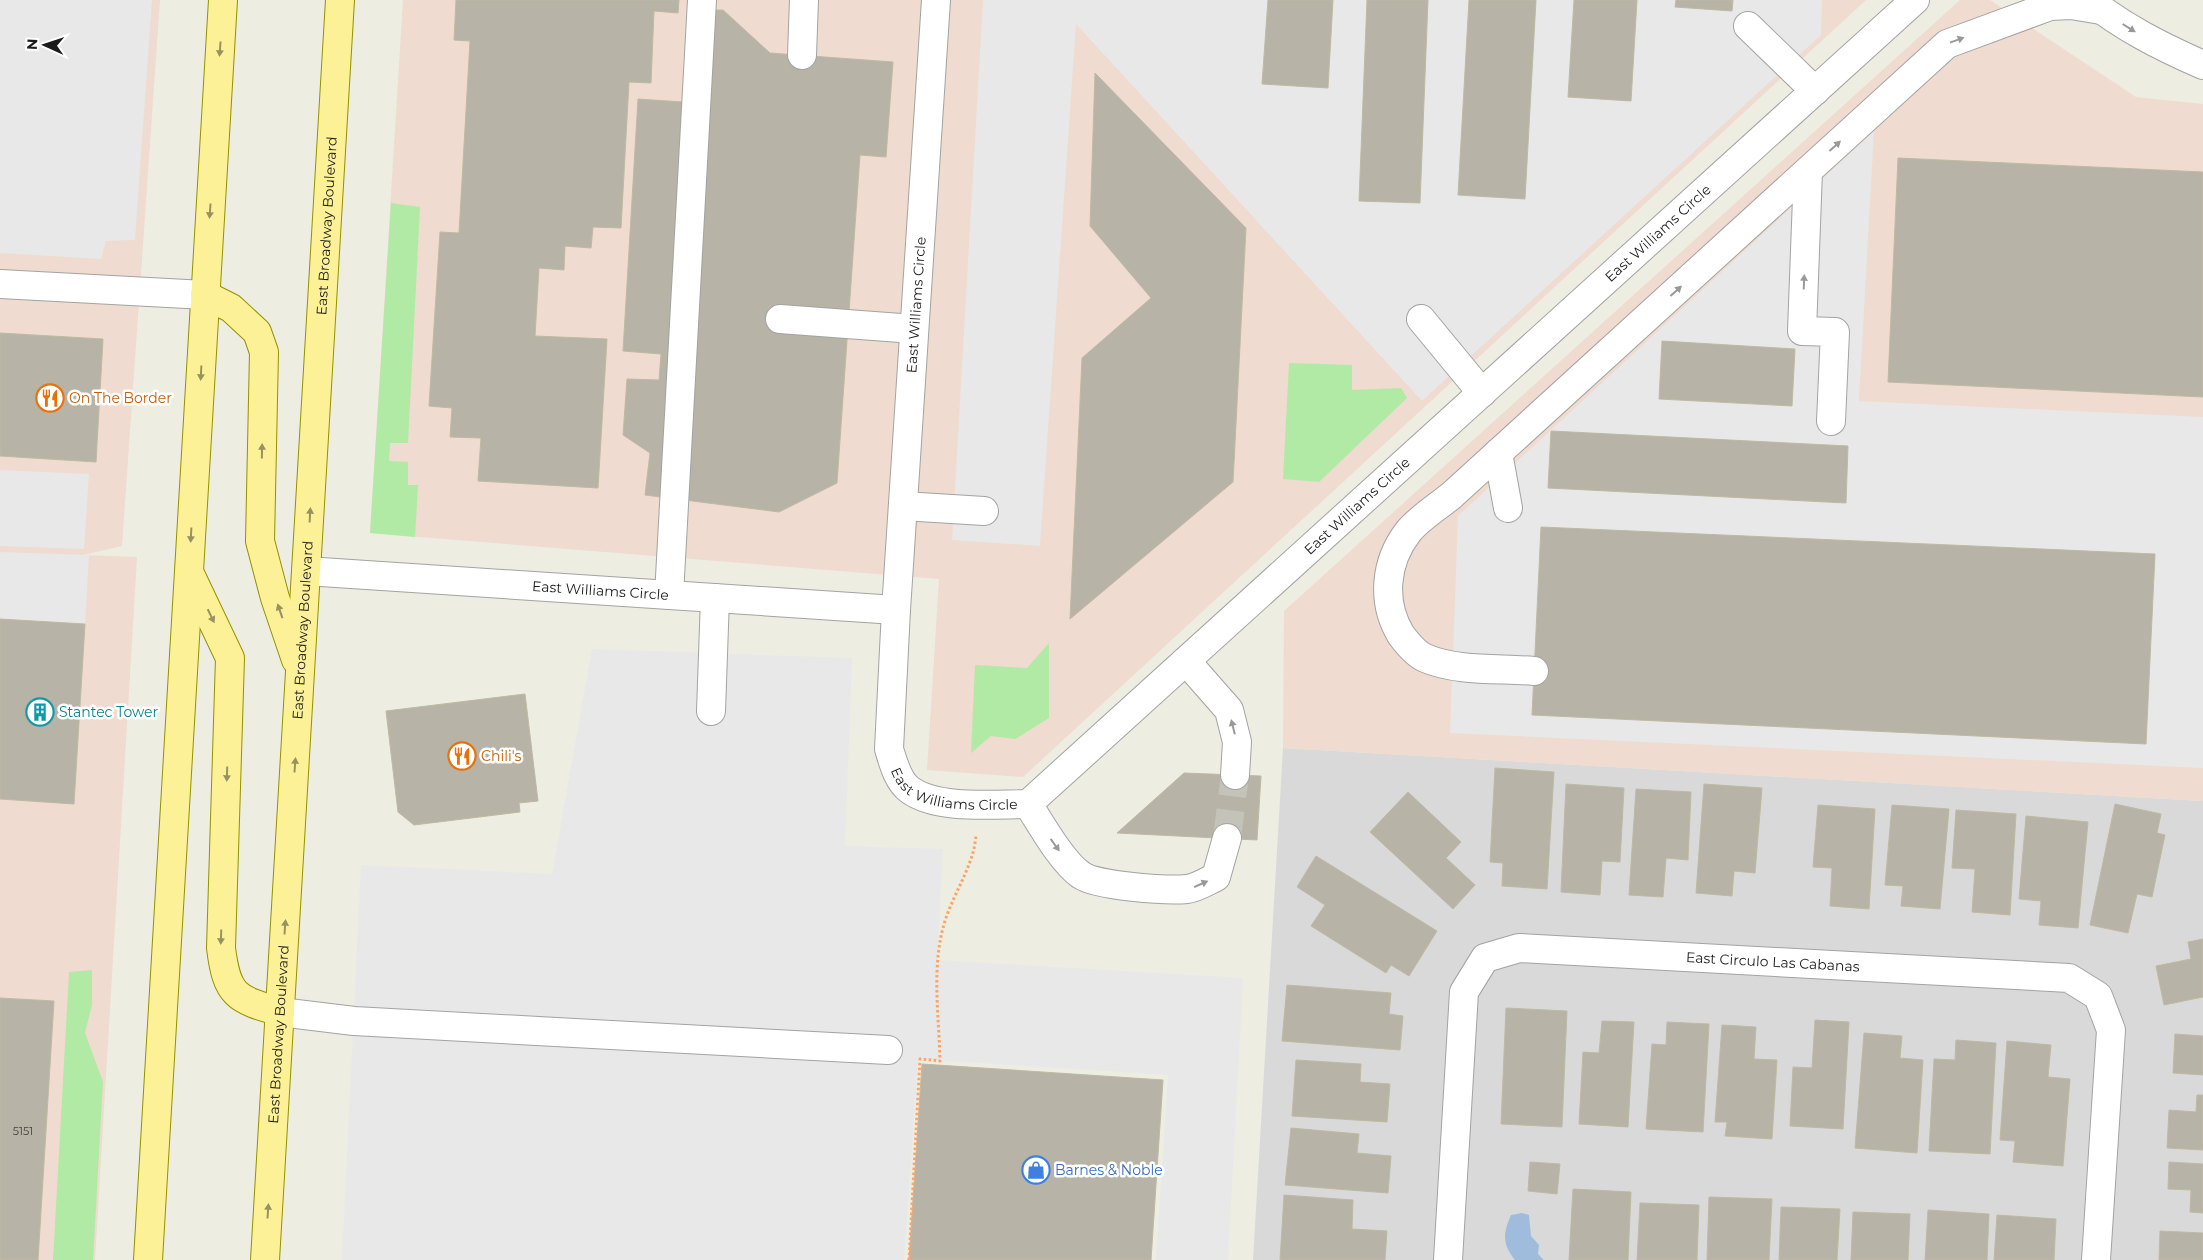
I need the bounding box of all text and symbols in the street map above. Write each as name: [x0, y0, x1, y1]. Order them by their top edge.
north arrow: [20, 20, 70, 70]
one-way arrow: [2122, 24, 2135, 33]
one-way arrow: [1950, 36, 1965, 43]
text: N: [23, 38, 41, 50]
one-way arrow: [216, 41, 224, 57]
street label: East Broadway Boulevard: [312, 136, 341, 316]
one-way arrow: [1828, 140, 1840, 152]
street label: East Williams Circle: [1601, 180, 1715, 286]
one-way arrow: [206, 203, 214, 219]
street label: East Williams Circle: [902, 236, 930, 374]
one-way arrow: [1800, 274, 1808, 290]
one-way arrow: [1669, 285, 1681, 297]
one-way arrow: [196, 365, 204, 381]
restaurant icon: On The Border: [35, 383, 65, 413]
place label: On The Border: [69, 389, 172, 407]
one-way arrow: [258, 443, 266, 459]
street label: East Williams Circle: [1300, 453, 1414, 558]
one-way arrow: [306, 507, 314, 523]
one-way arrow: [187, 528, 195, 544]
street label: East Broadway Boulevard: [288, 540, 317, 720]
street label: East Williams Circle: [531, 577, 669, 604]
one-way arrow: [275, 603, 283, 618]
one-way arrow: [207, 609, 215, 623]
building icon: Stantec Tower: [25, 697, 55, 727]
place label: Stantec Tower: [59, 703, 159, 721]
one-way arrow: [1229, 719, 1237, 734]
restaurant icon: Chili's: [447, 741, 477, 771]
place label: Chili's: [481, 747, 522, 765]
one-way arrow: [292, 756, 300, 772]
street label: East Williams Circle: [887, 764, 1018, 814]
one-way arrow: [222, 766, 230, 782]
one-way arrow: [1050, 838, 1060, 852]
one-way arrow: [1194, 879, 1208, 887]
one-way arrow: [282, 919, 290, 935]
one-way arrow: [217, 929, 225, 945]
street label: East Broadway Boulevard: [264, 945, 293, 1124]
street label: East Circulo Las Cabanas: [1685, 948, 1860, 976]
house number: 5151: [13, 1124, 33, 1138]
shop icon: Barnes & Noble: [1021, 1155, 1051, 1185]
place label: Barnes & Noble: [1055, 1161, 1163, 1179]
one-way arrow: [264, 1203, 272, 1219]

